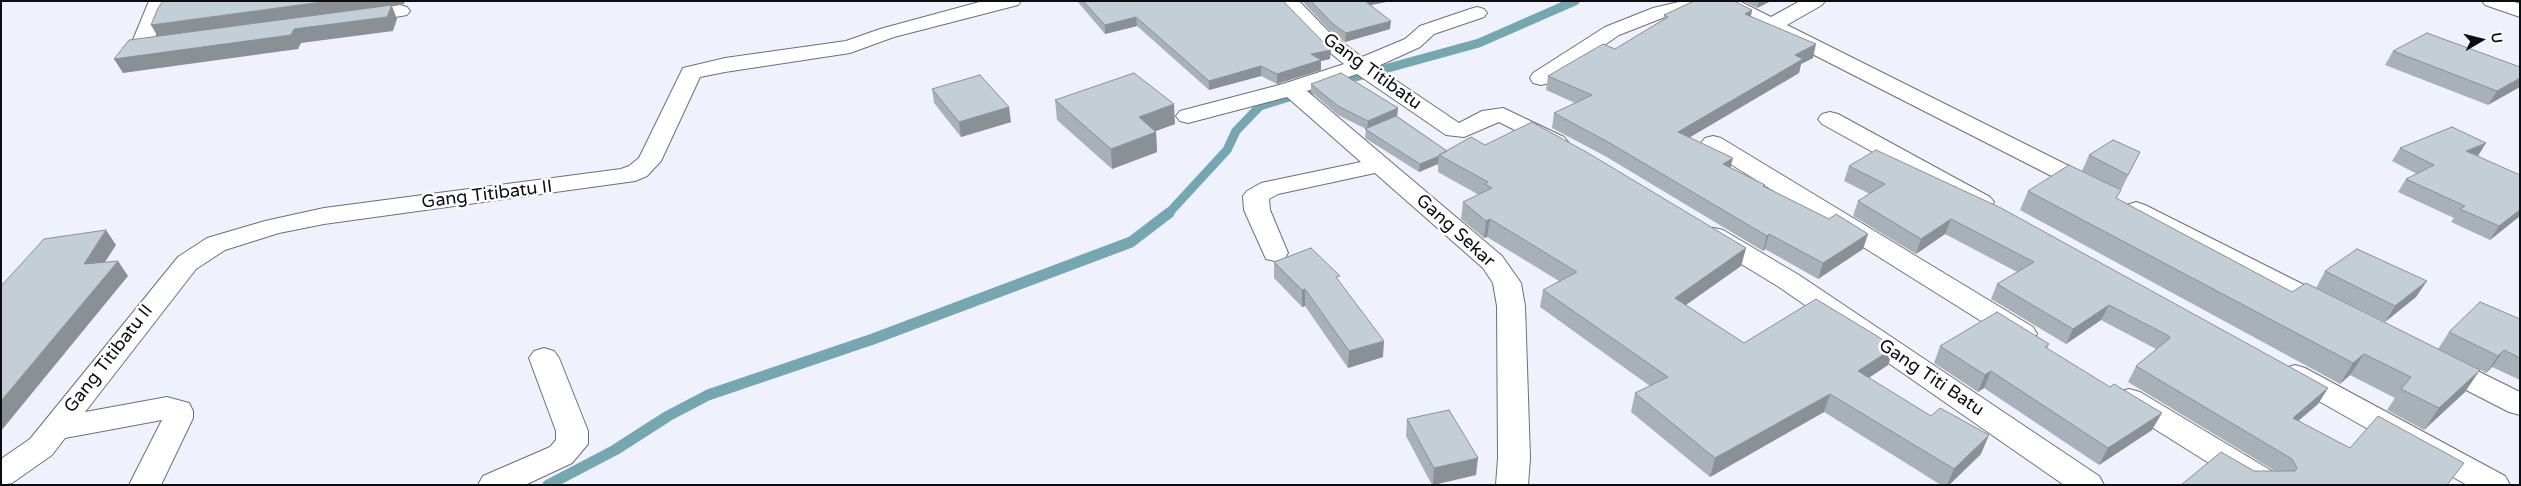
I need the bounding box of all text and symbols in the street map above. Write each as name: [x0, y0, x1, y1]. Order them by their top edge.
north arrow: [2456, 15, 2506, 65]
street label: Gang Titibatu: [1319, 29, 1425, 115]
text: U: [2487, 31, 2506, 44]
street label: Gang Titibatu II: [420, 176, 554, 214]
street label: Gang Sekar: [1411, 190, 1499, 272]
street label: Gang Titibatu II: [60, 301, 158, 417]
street label: Gang Titi Batu: [1874, 335, 1988, 421]

